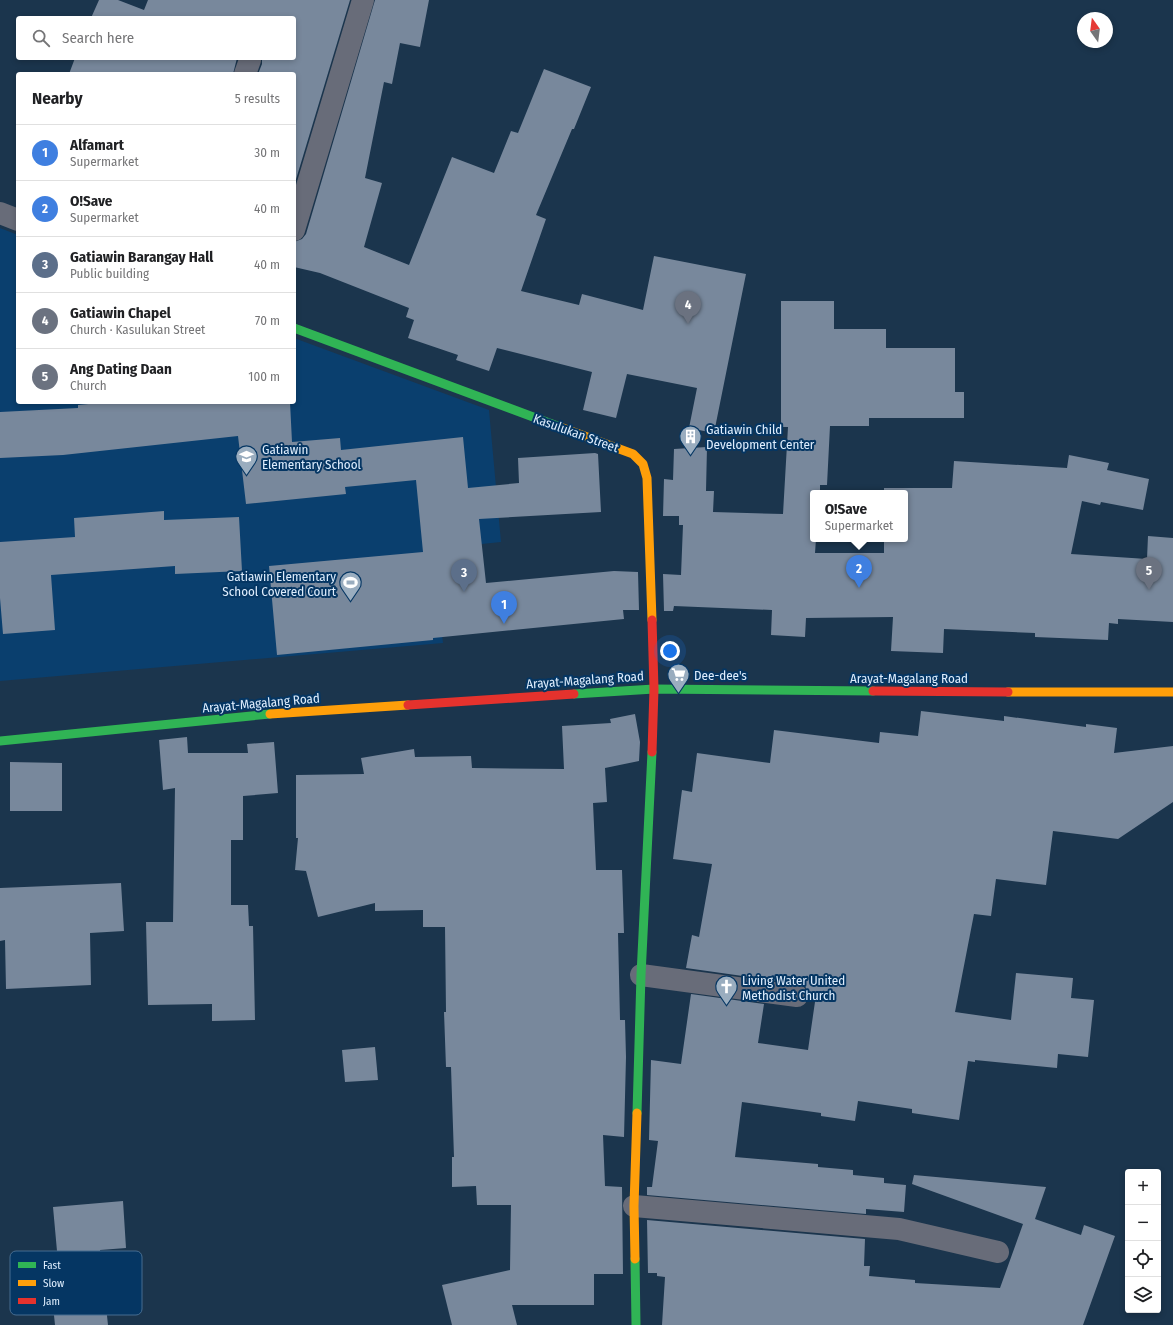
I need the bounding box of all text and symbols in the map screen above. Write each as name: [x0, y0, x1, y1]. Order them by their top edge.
north arrow: [1077, 12, 1113, 48]
search box: [16, 16, 296, 60]
icon: search: [30, 27, 52, 49]
text: Search here: [62, 29, 134, 47]
text: Nearby: [32, 88, 83, 109]
text: 5 results: [235, 91, 280, 106]
text: Alfamart: [70, 136, 124, 154]
text: 1: [42, 145, 48, 160]
text: 30 m: [254, 145, 280, 160]
text: Supermarket: [70, 154, 139, 169]
text: O!Save: [70, 192, 112, 210]
text: 2: [42, 201, 48, 216]
text: 40 m: [254, 201, 280, 216]
text: Supermarket: [70, 210, 139, 225]
text: Gatiawin Barangay Hall: [70, 248, 213, 266]
text: 3: [42, 257, 48, 272]
text: 40 m: [254, 257, 280, 272]
text: Public building: [70, 266, 149, 281]
pin: 4: [675, 291, 701, 324]
text: Gatiawin Chapel: [70, 304, 171, 322]
text: 4: [42, 313, 48, 328]
text: 70 m: [255, 313, 280, 328]
text: Church · Kasulukan Street: [70, 322, 205, 337]
text: Ang Dating Daan: [70, 360, 172, 378]
text: 5: [42, 369, 48, 384]
text: 100 m: [248, 369, 280, 384]
text: Church: [70, 378, 107, 393]
street label: Kasulukan Street: [531, 411, 621, 456]
place label: Gatiawin Child Development Center: [706, 422, 815, 452]
building icon: Gatiawin Child Development Center: [678, 423, 704, 456]
place label: Gatiawin Elementary School: [262, 442, 362, 472]
school or university icon: Gatiawin Elementary School: [234, 443, 260, 476]
popup: [810, 490, 908, 542]
text: O!Save: [825, 500, 867, 518]
text: Supermarket: [825, 518, 893, 533]
pin: 2: [846, 555, 872, 588]
pin: 5: [1136, 557, 1162, 590]
pin: 3: [451, 559, 477, 592]
place label: Gatiawin Elementary School Covered Court: [222, 569, 337, 599]
sports icon: Gatiawin Elementary School Covered Court: [338, 570, 364, 603]
pin: 1: [491, 591, 517, 624]
your location: [660, 641, 680, 661]
supermarket icon: Dee-dee's: [665, 662, 691, 695]
street label: Arayat-Magalang Road: [526, 668, 644, 692]
place label: Dee-dee's: [694, 668, 747, 683]
street label: Arayat-Magalang Road: [850, 671, 968, 686]
street label: Arayat-Magalang Road: [202, 690, 320, 716]
place label: Living Water United Methodist Church: [742, 973, 845, 1003]
church icon: Living Water United Methodist Church: [713, 974, 739, 1007]
map controls: [1125, 1169, 1161, 1313]
button: +: [1125, 1169, 1161, 1205]
button: −: [1125, 1205, 1161, 1241]
button: locate: [1125, 1241, 1161, 1277]
legend: [10, 1251, 142, 1315]
text: Fast: [43, 1259, 61, 1272]
text: Slow: [43, 1277, 64, 1290]
button: layers: [1125, 1277, 1161, 1313]
text: Jam: [43, 1295, 60, 1308]

